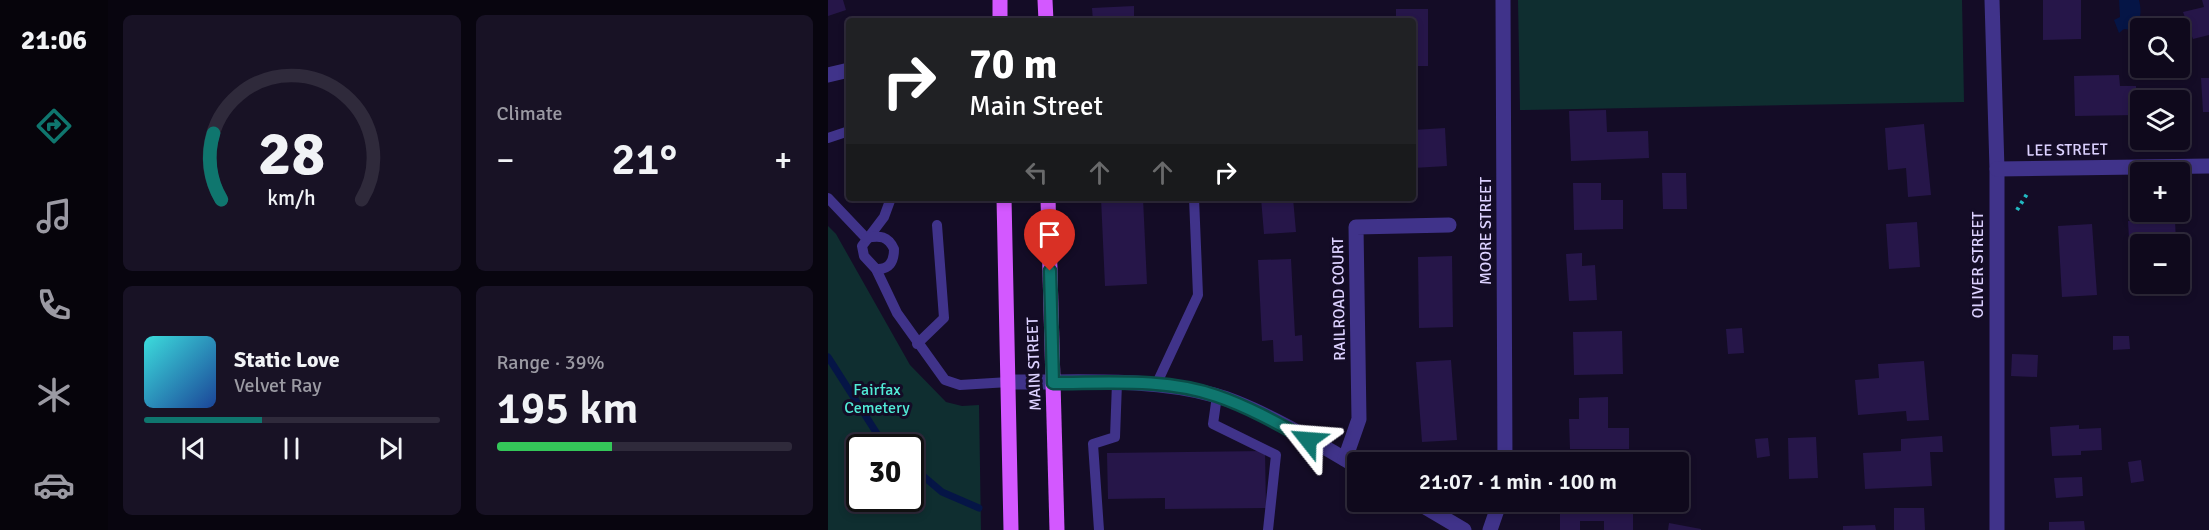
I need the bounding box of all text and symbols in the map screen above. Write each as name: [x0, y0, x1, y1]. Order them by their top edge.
map controls: [2130, 18, 2190, 294]
button: search: [2130, 18, 2190, 78]
text: 21:06: [21, 24, 87, 57]
text: 70 m: [969, 39, 1058, 90]
icon: right: [870, 42, 948, 120]
text: Main Street: [969, 90, 1103, 123]
button: layers: [2130, 90, 2190, 150]
text: Climate: [497, 101, 562, 126]
icon: directions: [33, 105, 75, 147]
text: 28: [258, 115, 325, 192]
text: 21°: [611, 132, 677, 187]
street label: LEE STREET: [2026, 139, 2108, 161]
text: −: [497, 140, 514, 181]
text: +: [774, 140, 792, 181]
icon: left: [1020, 156, 1053, 189]
icon: ahead: [1083, 156, 1116, 189]
icon: ahead: [1146, 156, 1179, 189]
icon: right: [1209, 156, 1242, 189]
button: +: [2130, 162, 2190, 222]
street label: MOORE STREET: [1476, 177, 1496, 285]
text: km/h: [267, 185, 316, 211]
icon: music: [33, 195, 75, 237]
pin: [1024, 209, 1075, 271]
street label: OLIVER STREET: [1968, 212, 1988, 318]
icon: arrive: [1033, 218, 1066, 251]
button: −: [2130, 234, 2190, 294]
street label: RAILROAD COURT: [1328, 237, 1350, 361]
icon: phone: [33, 284, 75, 326]
street label: MAIN STREET: [1022, 317, 1046, 411]
text: Static Love: [234, 346, 340, 373]
text: Range · 39%: [497, 350, 605, 375]
text: Velvet Ray: [234, 373, 322, 398]
icon: climate: [33, 374, 75, 416]
park label: Fairfax Cemetery: [844, 380, 910, 418]
text: 195 km: [497, 381, 639, 436]
position arrow: [1276, 408, 1340, 472]
icon: previous: [177, 432, 210, 465]
icon: pause: [275, 432, 308, 465]
icon: next: [374, 432, 407, 465]
speed limit sign: 30: [846, 434, 924, 512]
icon: car: [33, 464, 75, 506]
text: 21:07 · 1 min · 100 m: [1419, 468, 1617, 495]

